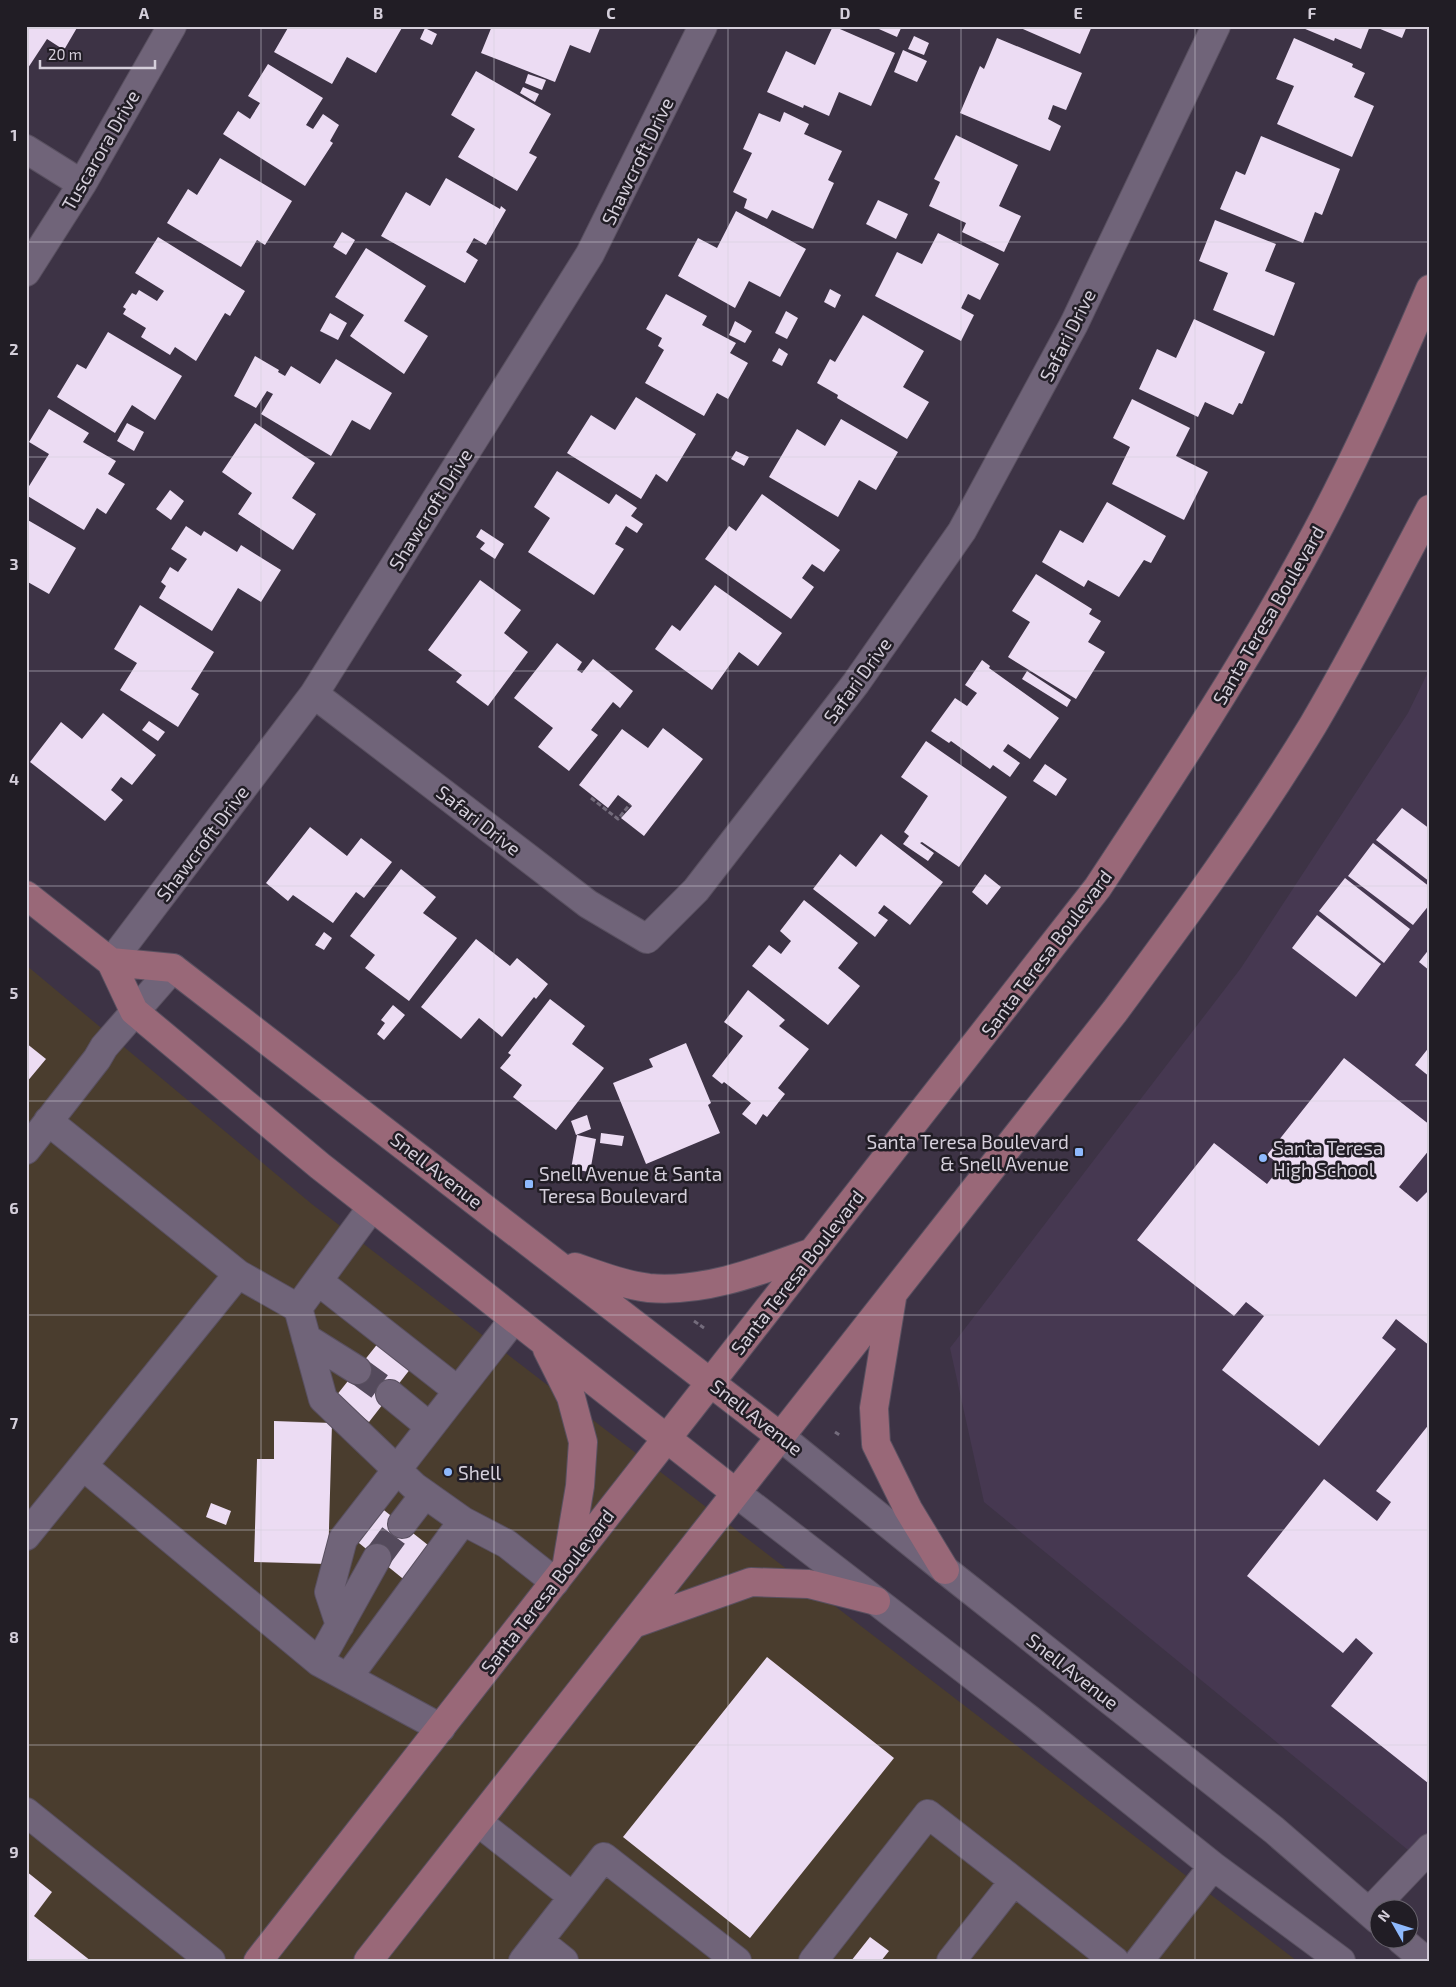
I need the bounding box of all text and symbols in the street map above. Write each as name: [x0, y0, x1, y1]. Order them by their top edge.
text: A: [139, 3, 150, 22]
text: B: [373, 3, 383, 22]
text: C: [606, 3, 616, 22]
text: D: [840, 3, 851, 22]
text: E: [1073, 3, 1083, 22]
text: F: [1308, 3, 1317, 22]
scale bar: [40, 38, 155, 70]
text: 20 m: [48, 45, 82, 63]
street label: Tuscarora Drive: [56, 86, 144, 214]
street label: Shawcroft Drive: [596, 94, 678, 228]
text: 1: [11, 125, 17, 144]
street label: Safari Drive: [1034, 285, 1100, 385]
text: 2: [9, 339, 19, 358]
street label: Shawcroft Drive: [383, 444, 477, 574]
street label: Santa Teresa Boulevard: [1207, 522, 1329, 708]
text: 3: [9, 554, 19, 573]
street label: Safari Drive: [818, 633, 896, 727]
text: 4: [9, 769, 19, 788]
street label: Safari Drive: [432, 780, 526, 860]
street label: Shawcroft Drive: [151, 781, 253, 905]
street label: Santa Teresa Boulevard: [976, 865, 1116, 1041]
text: 5: [10, 983, 19, 1002]
street label: Snell Avenue: [387, 1127, 487, 1213]
place label: Santa Teresa Boulevard & Snell Avenue: [866, 1130, 1069, 1175]
place label: Santa Teresa High School: [1273, 1136, 1383, 1181]
marker: Santa Teresa Boulevard & Snell Avenue: [1073, 1146, 1085, 1158]
marker: Santa Teresa High School: [1257, 1152, 1269, 1164]
place label: Snell Avenue & Santa Teresa Boulevard: [539, 1162, 722, 1207]
marker: Snell Avenue & Santa Teresa Boulevard: [523, 1178, 535, 1190]
street label: Santa Teresa Boulevard: [726, 1185, 868, 1359]
text: 6: [9, 1198, 19, 1217]
street label: Snell Avenue: [707, 1374, 807, 1460]
text: 7: [10, 1413, 19, 1432]
place label: Shell: [458, 1461, 502, 1484]
marker: Shell: [442, 1466, 454, 1478]
street label: Santa Teresa Boulevard: [476, 1504, 618, 1678]
text: 8: [9, 1627, 19, 1646]
street label: Snell Avenue: [1023, 1628, 1123, 1714]
text: 9: [9, 1842, 19, 1861]
north arrow: [1368, 1900, 1418, 1950]
text: N: [1374, 1906, 1393, 1925]

